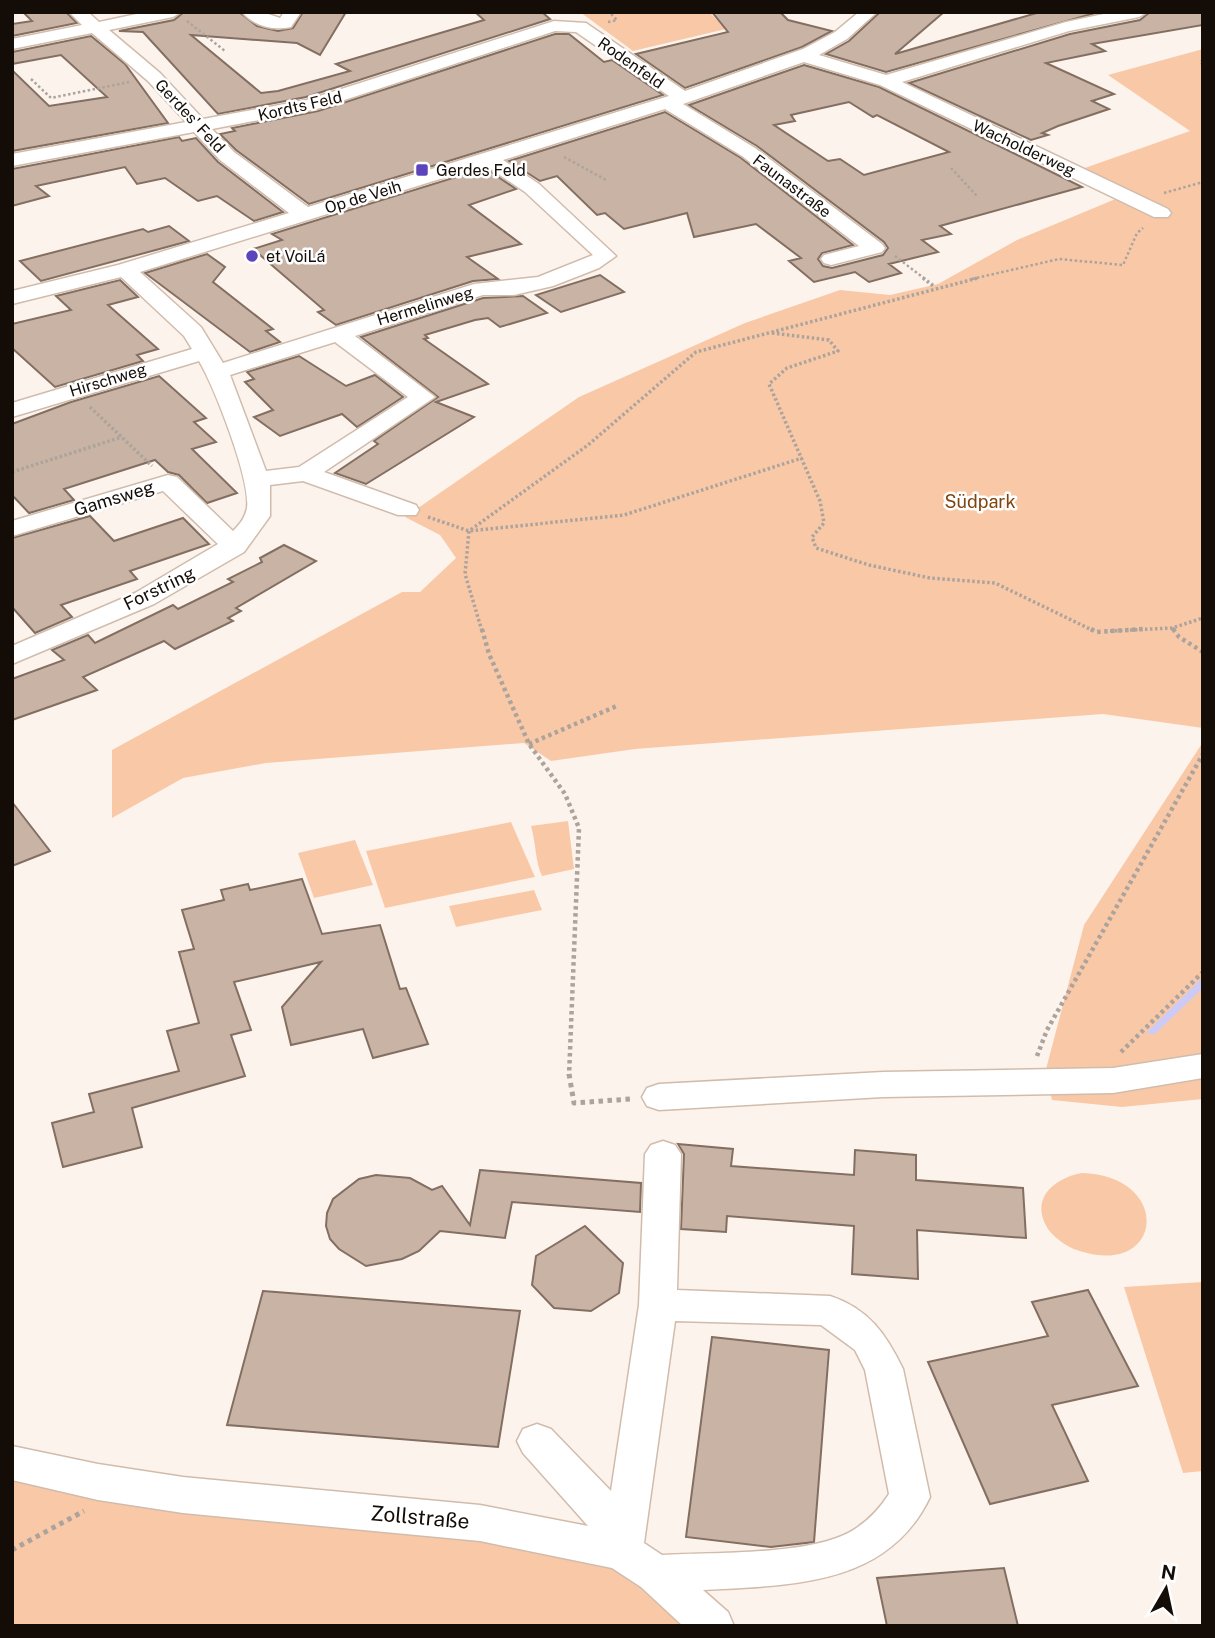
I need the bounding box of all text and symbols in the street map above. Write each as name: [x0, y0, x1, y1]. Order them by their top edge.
street label: Rodenfeld: [594, 33, 668, 93]
street label: Gerdes' Feld: [151, 75, 229, 157]
street label: Kordts Feld: [256, 87, 344, 125]
street label: Wacholderweg: [970, 116, 1078, 180]
street label: Faunastraße: [749, 150, 835, 222]
place label: Gerdes Feld: [436, 161, 526, 180]
marker: Gerdes Feld: [414, 162, 430, 178]
street label: Op de Veih: [322, 176, 404, 218]
place label: et VoiLá: [266, 247, 325, 266]
marker: et VoiLá: [244, 248, 260, 264]
street label: Hermelinweg: [375, 282, 475, 330]
street label: Hirschweg: [67, 359, 149, 401]
street label: Gamsweg: [71, 476, 157, 520]
park label: Südpark: [944, 491, 1016, 512]
street label: Forstring: [120, 562, 198, 614]
street label: Zollstraße: [369, 1500, 471, 1534]
north arrow: [1131, 1554, 1201, 1624]
text: N: [1160, 1560, 1178, 1584]

